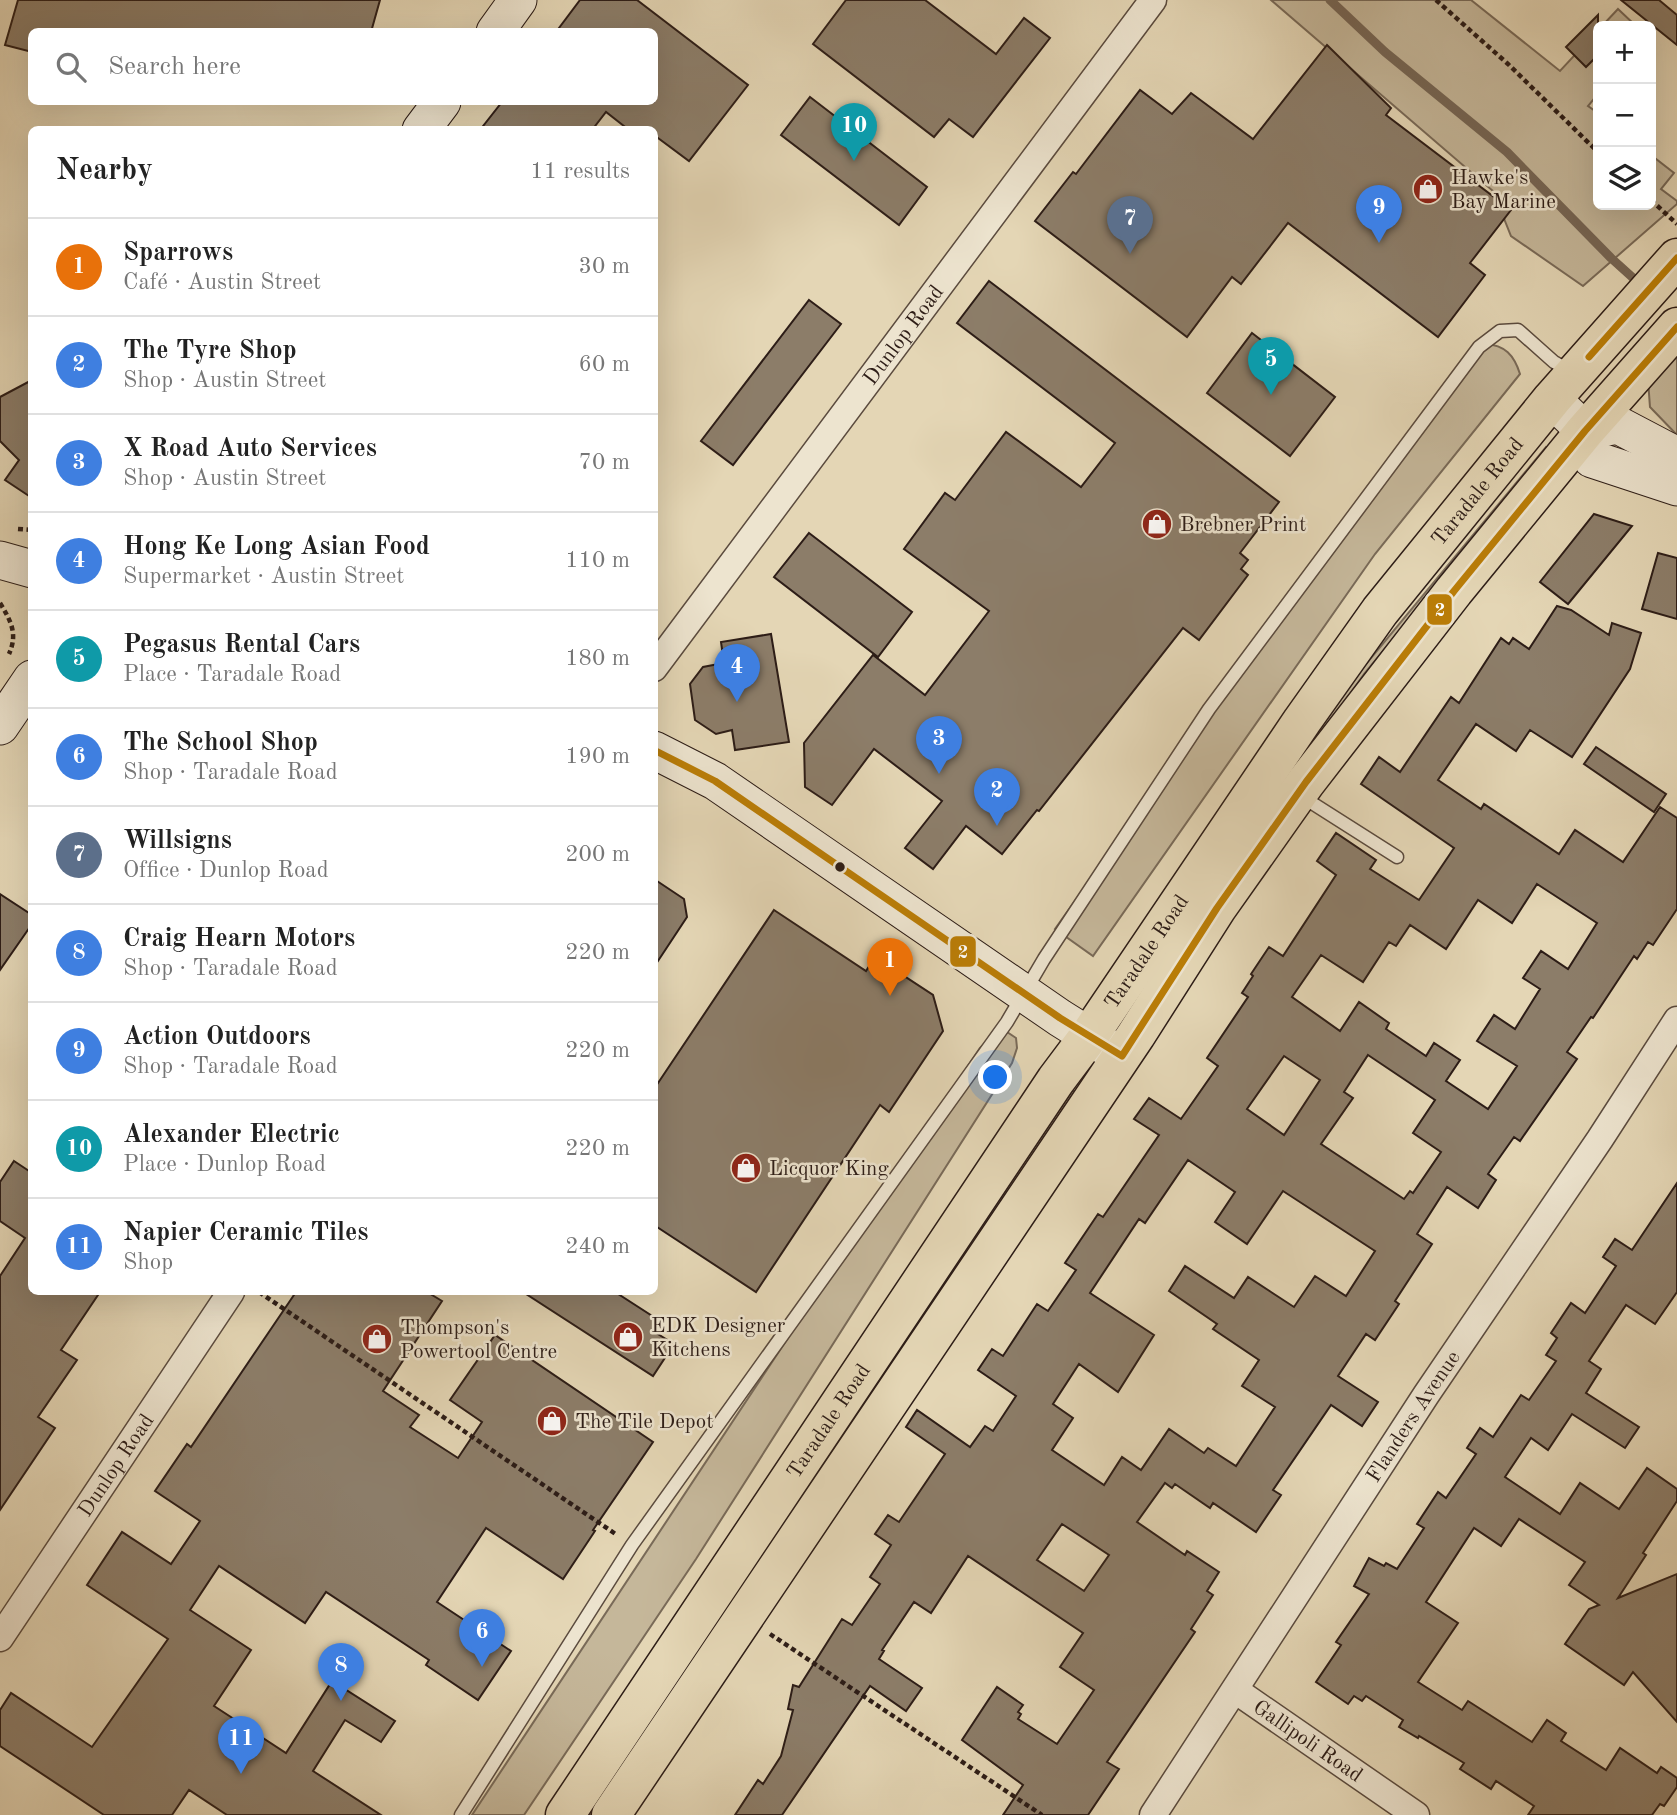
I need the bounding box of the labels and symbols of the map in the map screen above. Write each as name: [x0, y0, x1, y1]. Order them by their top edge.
pin: 10: [831, 103, 877, 161]
place label: Hawke's Bay Marine: [1451, 168, 1556, 213]
shop icon: Hawke's Bay Marine: [1411, 172, 1445, 206]
pin: 9: [1356, 185, 1402, 243]
pin: 7: [1107, 196, 1153, 254]
street label: Dunlop Road: [860, 282, 948, 389]
pin: 5: [1248, 337, 1294, 395]
street label: Taradale Road: [1428, 434, 1528, 550]
shop icon: Brebner Print: [1140, 507, 1174, 541]
place label: Brebner Print: [1180, 515, 1306, 536]
line badge: 2: [1426, 593, 1453, 626]
text: 2: [1434, 602, 1446, 621]
pin: 4: [714, 644, 760, 702]
pin: 3: [916, 716, 962, 774]
pin: 2: [974, 768, 1020, 826]
unlabelled marker: [833, 860, 847, 874]
street label: Taradale Road: [1102, 891, 1193, 1013]
line badge: 2: [949, 935, 977, 968]
pin: 1: [867, 938, 913, 996]
text: 2: [957, 944, 969, 963]
your location: [978, 1060, 1012, 1094]
shop icon: Licquor King: [729, 1151, 763, 1185]
place label: Licquor King: [769, 1159, 889, 1180]
place label: EDK Designer Kitchens: [651, 1316, 786, 1361]
place label: Thompson's Powertool Centre: [400, 1318, 557, 1363]
shop icon: EDK Designer Kitchens: [611, 1320, 645, 1354]
shop icon: Thompson's Powertool Centre: [360, 1322, 394, 1356]
street label: Flanders Avenue: [1363, 1347, 1465, 1486]
street label: Taradale Road: [784, 1361, 875, 1483]
shop icon: The Tile Depot: [535, 1404, 569, 1438]
street label: Dunlop Road: [75, 1411, 158, 1521]
place label: The Tile Depot: [575, 1412, 714, 1433]
pin: 6: [459, 1609, 505, 1667]
pin: 8: [318, 1643, 364, 1701]
street label: Gallipoli Road: [1249, 1697, 1366, 1787]
pin: 11: [218, 1716, 264, 1774]

